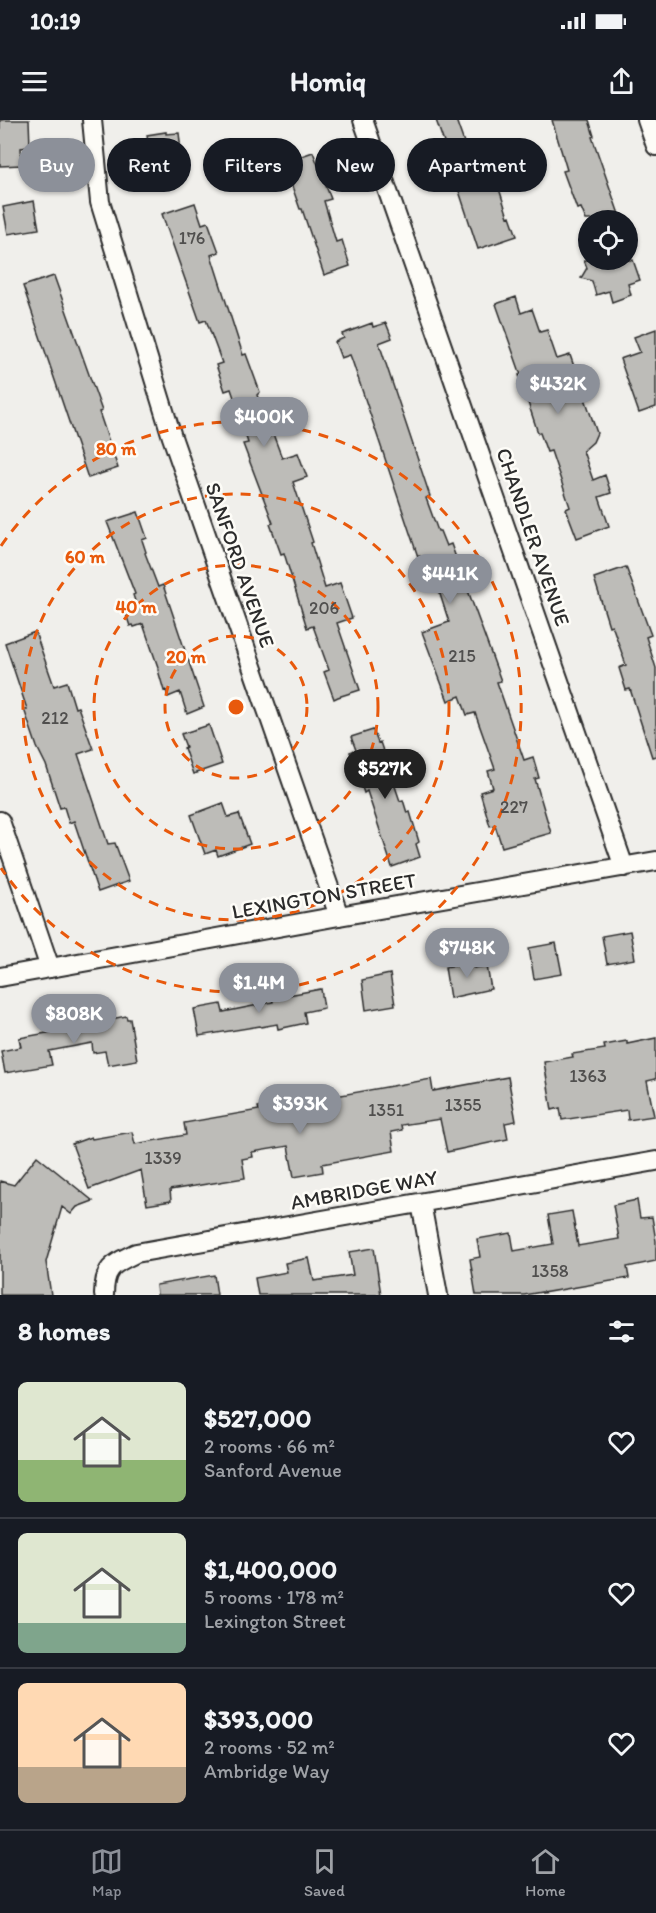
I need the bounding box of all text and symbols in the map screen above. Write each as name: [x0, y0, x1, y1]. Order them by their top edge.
text: 10:19: [30, 8, 81, 35]
icon: menu: [18, 65, 51, 98]
text: Homiq: [290, 65, 366, 98]
icon: share: [605, 65, 638, 98]
chip: Buy: [18, 138, 95, 192]
chip: Rent: [107, 138, 191, 192]
chip: Filters: [203, 138, 303, 192]
chip: New: [315, 138, 395, 192]
chip: Apartment: [407, 138, 547, 192]
map controls: [578, 210, 638, 270]
button: locate: [578, 210, 638, 270]
house number: 176: [179, 227, 205, 249]
pin: $432K: [516, 364, 600, 415]
text: $432K: [530, 371, 586, 395]
pin: $400K: [222, 397, 306, 448]
text: $400K: [234, 404, 294, 428]
text: 80 m: [96, 438, 137, 460]
street label: CHANDLER AVENUE: [491, 444, 576, 629]
street label: SANFORD AVENUE: [200, 479, 280, 651]
text: 60 m: [65, 546, 106, 568]
pin: $441K: [408, 554, 492, 605]
text: $441K: [422, 561, 478, 585]
text: 40 m: [115, 596, 157, 618]
house number: 206: [309, 597, 339, 619]
house number: 215: [448, 645, 476, 667]
text: 20 m: [166, 646, 207, 668]
centre of rings: [226, 697, 246, 717]
house number: 212: [41, 707, 69, 729]
pin: $527K: [343, 749, 427, 800]
text: $527K: [358, 756, 412, 780]
house number: 227: [500, 796, 528, 818]
street label: LEXINGTON STREET: [230, 867, 418, 924]
pin: $748K: [425, 928, 509, 979]
text: $748K: [439, 935, 495, 959]
pin: $1.4M: [217, 963, 301, 1014]
text: $1.4M: [233, 970, 285, 994]
pin: $808K: [32, 994, 116, 1045]
text: $808K: [45, 1001, 103, 1025]
house number: 1363: [569, 1065, 607, 1087]
pin: $393K: [258, 1084, 342, 1135]
text: $393K: [272, 1091, 328, 1115]
house number: 1355: [444, 1094, 482, 1116]
house number: 1351: [368, 1099, 404, 1121]
house number: 1339: [144, 1147, 182, 1169]
street label: AMBRIDGE WAY: [289, 1164, 439, 1215]
house number: 1358: [531, 1260, 569, 1282]
text: 8 homes: [18, 1315, 110, 1347]
icon: filters: [605, 1315, 638, 1348]
text: $527,000: [204, 1402, 312, 1434]
icon: home: [66, 1406, 138, 1478]
icon: heart: [605, 1426, 638, 1459]
text: 2 rooms · 66 m²: [204, 1434, 335, 1458]
text: Sanford Avenue: [204, 1458, 342, 1482]
text: $1,400,000: [204, 1553, 337, 1585]
icon: home: [66, 1557, 138, 1629]
icon: heart: [605, 1577, 638, 1610]
text: 5 rooms · 178 m²: [204, 1585, 344, 1609]
text: Lexington Street: [204, 1609, 346, 1633]
text: $393,000: [204, 1703, 313, 1735]
icon: home: [66, 1707, 138, 1779]
icon: heart: [605, 1727, 638, 1760]
text: 2 rooms · 52 m²: [204, 1735, 335, 1759]
text: Ambridge Way: [204, 1759, 329, 1783]
tab: Map: [90, 1845, 123, 1900]
tab: Saved: [304, 1845, 345, 1900]
tab: Home: [525, 1845, 566, 1900]

